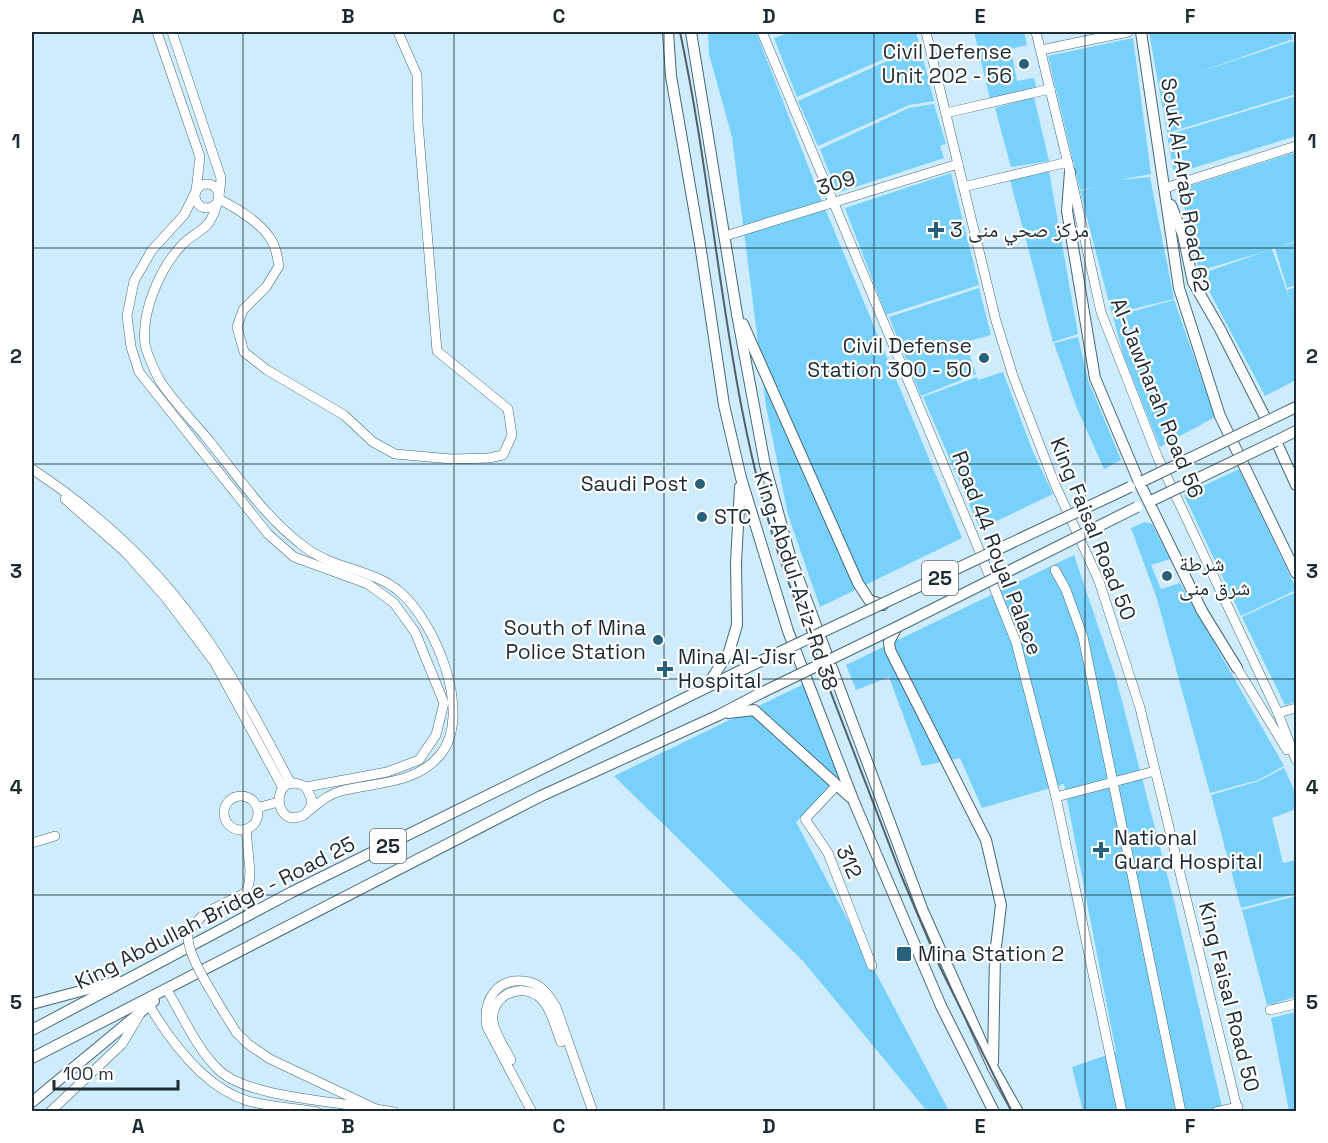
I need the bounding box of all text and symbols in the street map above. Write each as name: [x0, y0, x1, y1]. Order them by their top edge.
text: A: [132, 3, 145, 29]
text: B: [341, 3, 355, 29]
text: C: [553, 3, 566, 29]
text: D: [762, 3, 776, 29]
text: E: [974, 3, 986, 29]
text: F: [1185, 3, 1196, 29]
place label: Civil Defense Unit 202 - 56: [882, 38, 1012, 89]
marker: Civil Defense Unit 202 - 56: [1017, 57, 1031, 71]
street label: Souk Al-Arab Road 62: [1155, 76, 1216, 294]
text: 1: [11, 128, 21, 154]
text: 1: [1307, 128, 1317, 154]
street label: 309: [813, 164, 858, 201]
place label: مركز صحي منى 3: [950, 216, 1089, 246]
marker: مركز صحي منى 3: [927, 221, 945, 239]
street label: Al-Jawharah Road 56: [1105, 294, 1210, 502]
place label: Civil Defense Station 300 - 50: [807, 332, 972, 383]
text: 2: [10, 343, 22, 369]
text: 2: [1306, 343, 1318, 369]
marker: Civil Defense Station 300 - 50: [977, 351, 991, 365]
street label: King Faisal Road 50: [1044, 433, 1142, 624]
street label: Road 44 Royal Palace: [946, 447, 1049, 659]
street label: King-Abdul-Aziz-Rd 38: [748, 468, 845, 694]
place label: Saudi Post: [581, 470, 688, 497]
marker: Saudi Post: [693, 477, 707, 491]
place label: STC: [714, 503, 751, 530]
marker: STC: [695, 510, 709, 524]
place label: شرطة شرق منى: [1179, 550, 1250, 601]
text: 3: [10, 558, 22, 584]
text: 3: [1306, 558, 1318, 584]
road number: 25: [922, 561, 958, 595]
marker: شرطة شرق منى: [1160, 569, 1174, 583]
place label: South of Mina Police Station: [504, 614, 646, 665]
marker: South of Mina Police Station: [651, 633, 665, 647]
place label: Mina Al-Jisr Hospital: [678, 643, 796, 694]
marker: Mina Al-Jisr Hospital: [656, 660, 674, 678]
text: 4: [10, 774, 23, 800]
text: 4: [1306, 774, 1319, 800]
place label: National Guard Hospital: [1114, 824, 1263, 875]
road number: 25: [370, 829, 406, 863]
street label: King Abdullah Bridge - Road 25: [70, 830, 359, 995]
street label: 312: [830, 841, 869, 883]
marker: National Guard Hospital: [1092, 841, 1110, 859]
street label: King Faisal Road 50: [1193, 899, 1266, 1095]
place label: Mina Station 2: [918, 940, 1064, 967]
marker: Mina Station 2: [895, 945, 913, 963]
text: 5: [10, 989, 22, 1015]
text: 5: [1306, 989, 1318, 1015]
scale bar: [54, 1053, 178, 1091]
text: 100 m: [63, 1062, 114, 1085]
text: A: [132, 1113, 145, 1139]
text: B: [341, 1113, 355, 1139]
text: C: [553, 1113, 566, 1139]
text: D: [762, 1113, 776, 1139]
text: E: [974, 1113, 986, 1139]
text: F: [1185, 1113, 1196, 1139]

